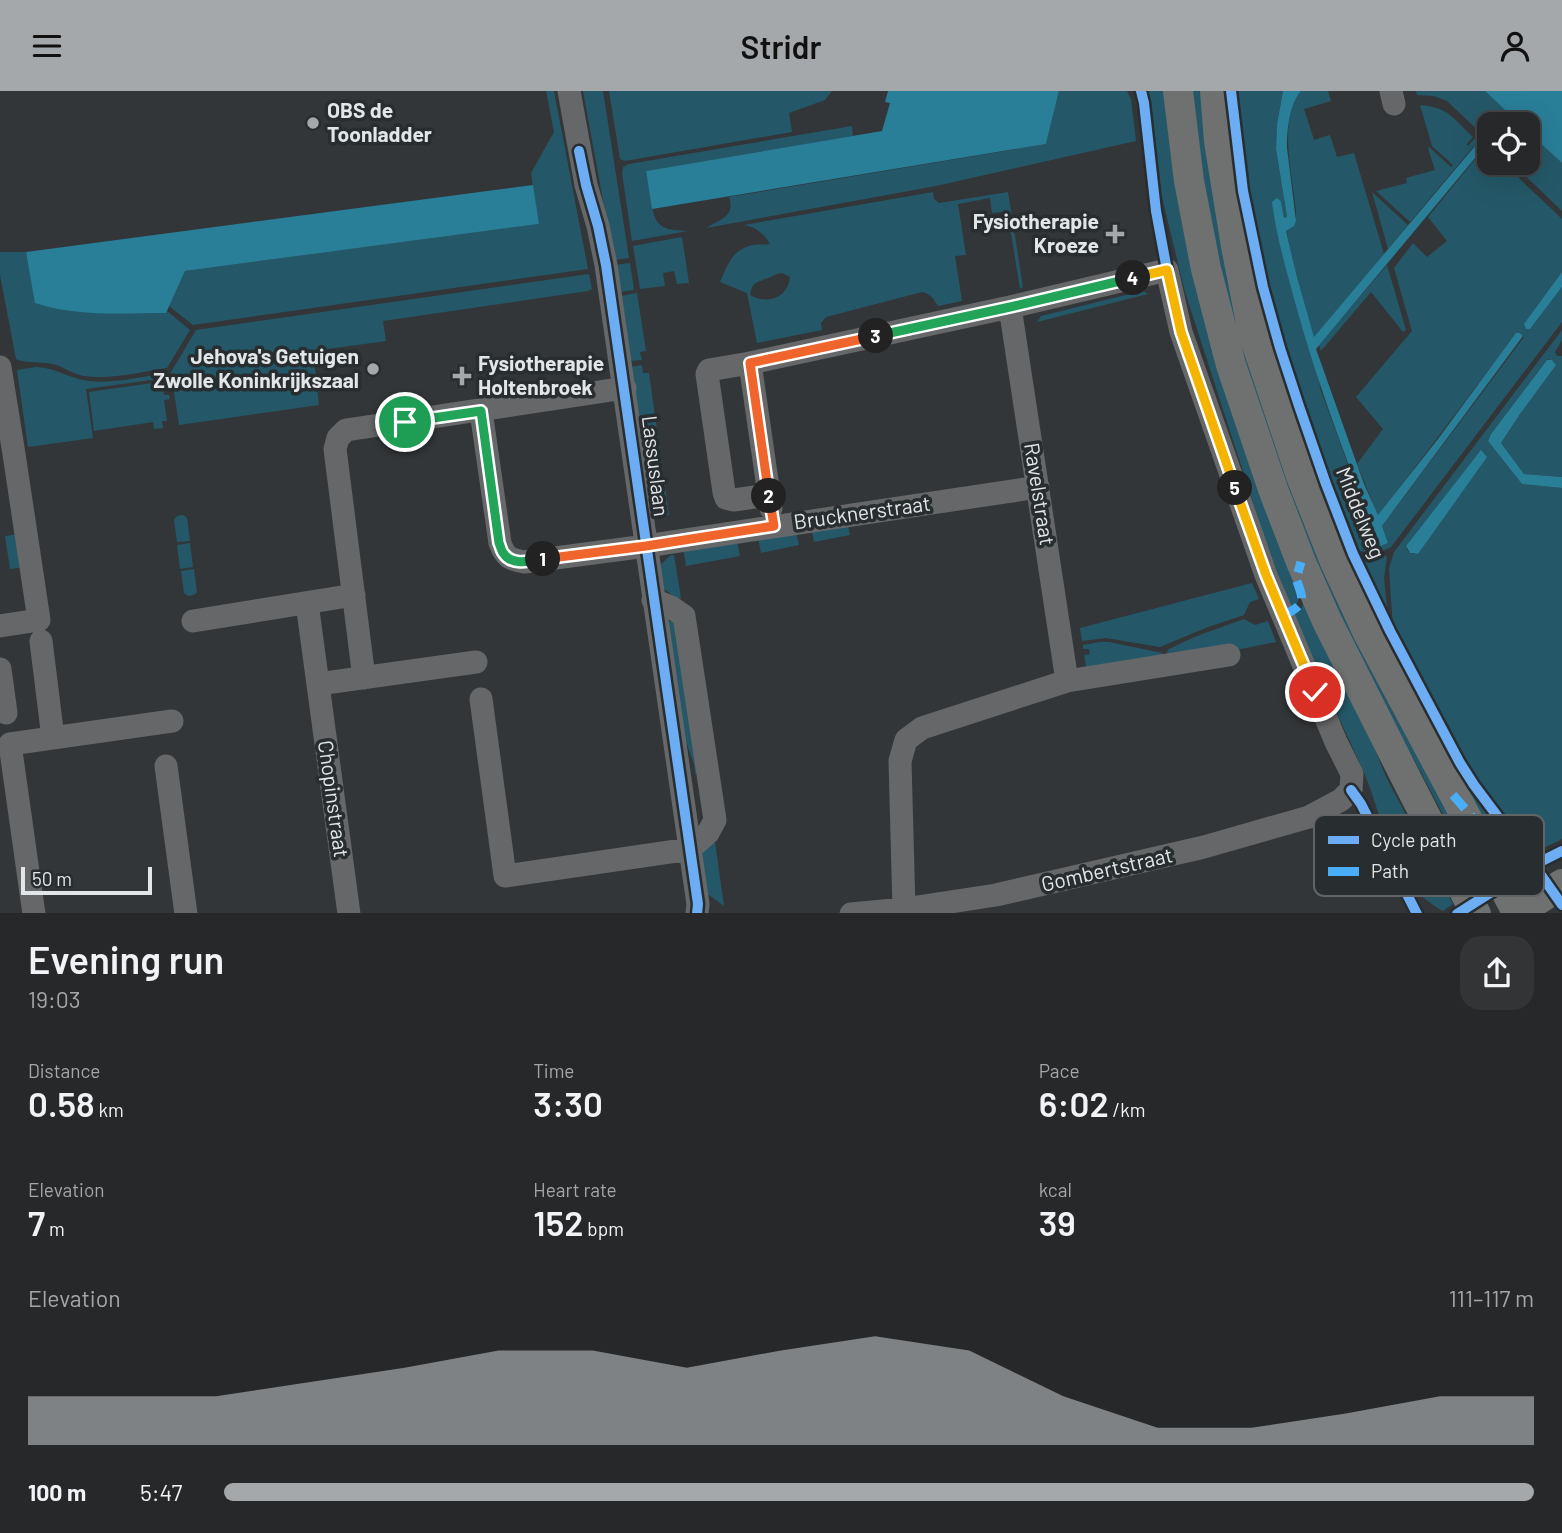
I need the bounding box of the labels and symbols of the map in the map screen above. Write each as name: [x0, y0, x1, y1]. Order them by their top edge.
place label: OBS de Toonladder: [327, 97, 432, 146]
marker: OBS de Toonladder: [305, 115, 321, 131]
place label: Fysiotherapie Kroeze: [973, 208, 1099, 257]
marker: Fysiotherapie Kroeze: [1105, 224, 1125, 244]
pin: 4: [1116, 261, 1150, 295]
pin: 3: [858, 319, 894, 353]
place label: Jehova's Getuigen Zwolle Koninkrijkszaal: [153, 343, 359, 392]
place label: Fysiotherapie Holtenbroek: [478, 350, 604, 399]
marker: Jehova's Getuigen Zwolle Koninkrijkszaal: [365, 361, 381, 377]
marker: Fysiotherapie Holtenbroek: [452, 366, 472, 386]
pin: [375, 392, 435, 452]
street label: Lassuslaan: [638, 414, 675, 518]
street label: Ravelstraat: [1020, 441, 1061, 547]
street label: Middelweg: [1332, 463, 1391, 562]
pin: 5: [1218, 471, 1252, 505]
pin: 2: [752, 479, 786, 513]
street label: Brucknerstraat: [792, 490, 932, 533]
pin: 1: [526, 541, 560, 577]
pin: [1285, 662, 1345, 722]
street label: Chopinstraat: [314, 739, 355, 859]
legend: [1314, 815, 1544, 896]
text: Cycle path: [1371, 828, 1456, 851]
street label: Gombertstraat: [1039, 841, 1175, 896]
text: Path: [1371, 859, 1409, 882]
scale bar: [21, 865, 152, 896]

